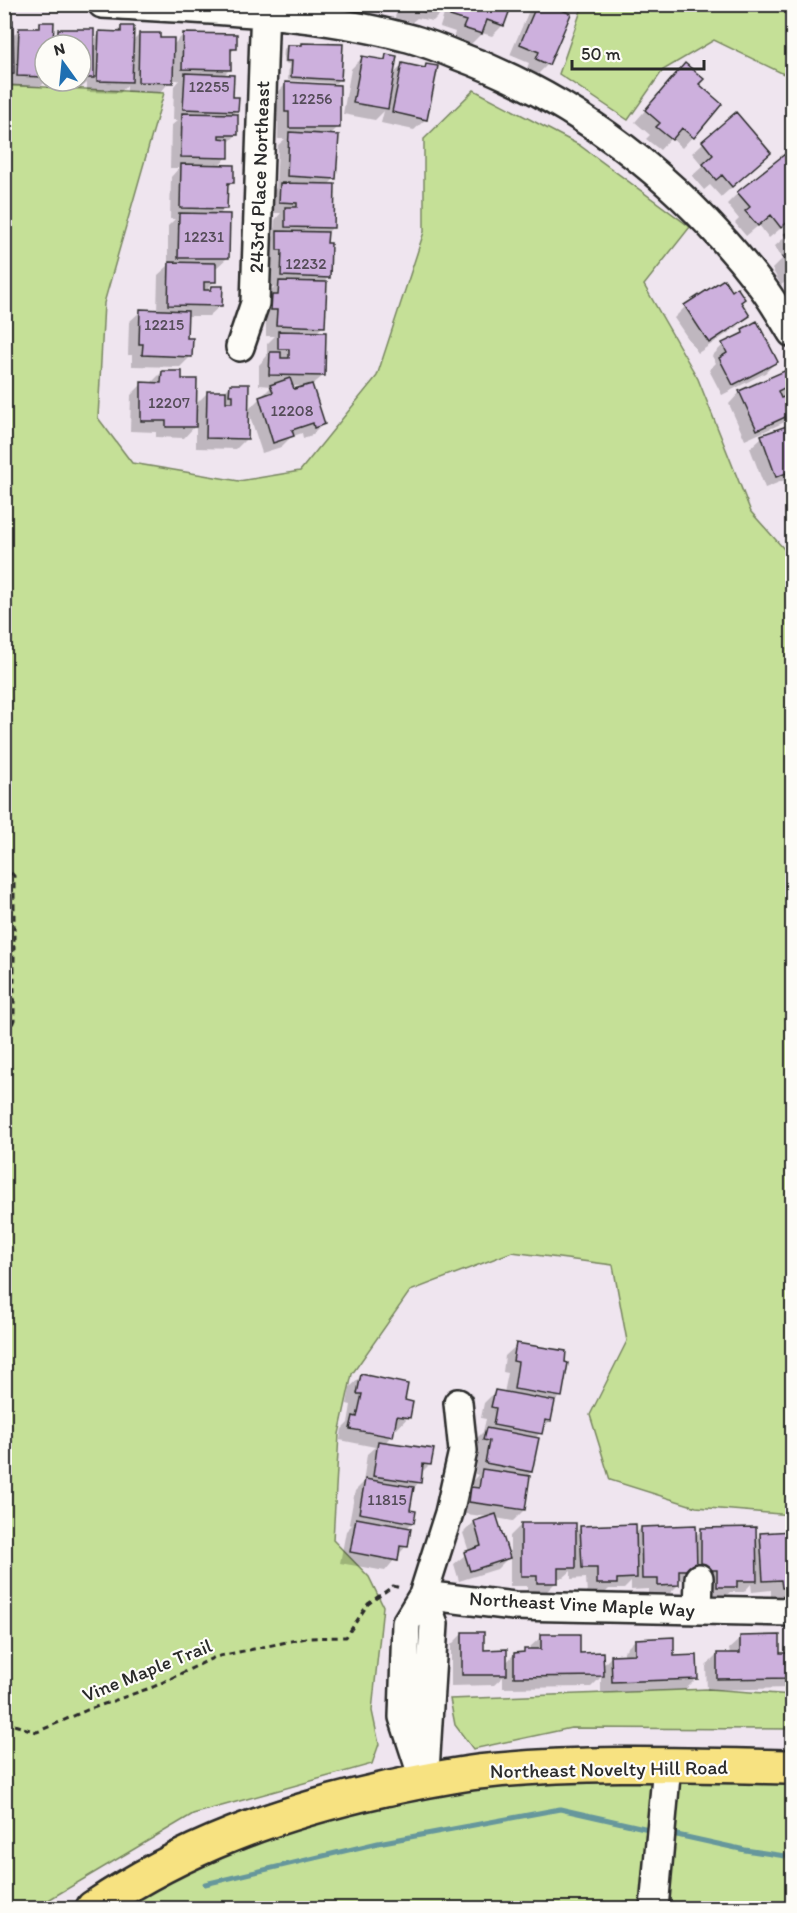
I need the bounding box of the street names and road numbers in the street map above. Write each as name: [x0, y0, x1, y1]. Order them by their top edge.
street label: 243rd Place Northeast: [244, 80, 274, 274]
street label: Northeast Vine Maple Way: [469, 1586, 696, 1622]
street label: Vine Maple Trail: [79, 1633, 216, 1707]
street label: Northeast Novelty Hill Road: [490, 1755, 728, 1783]

